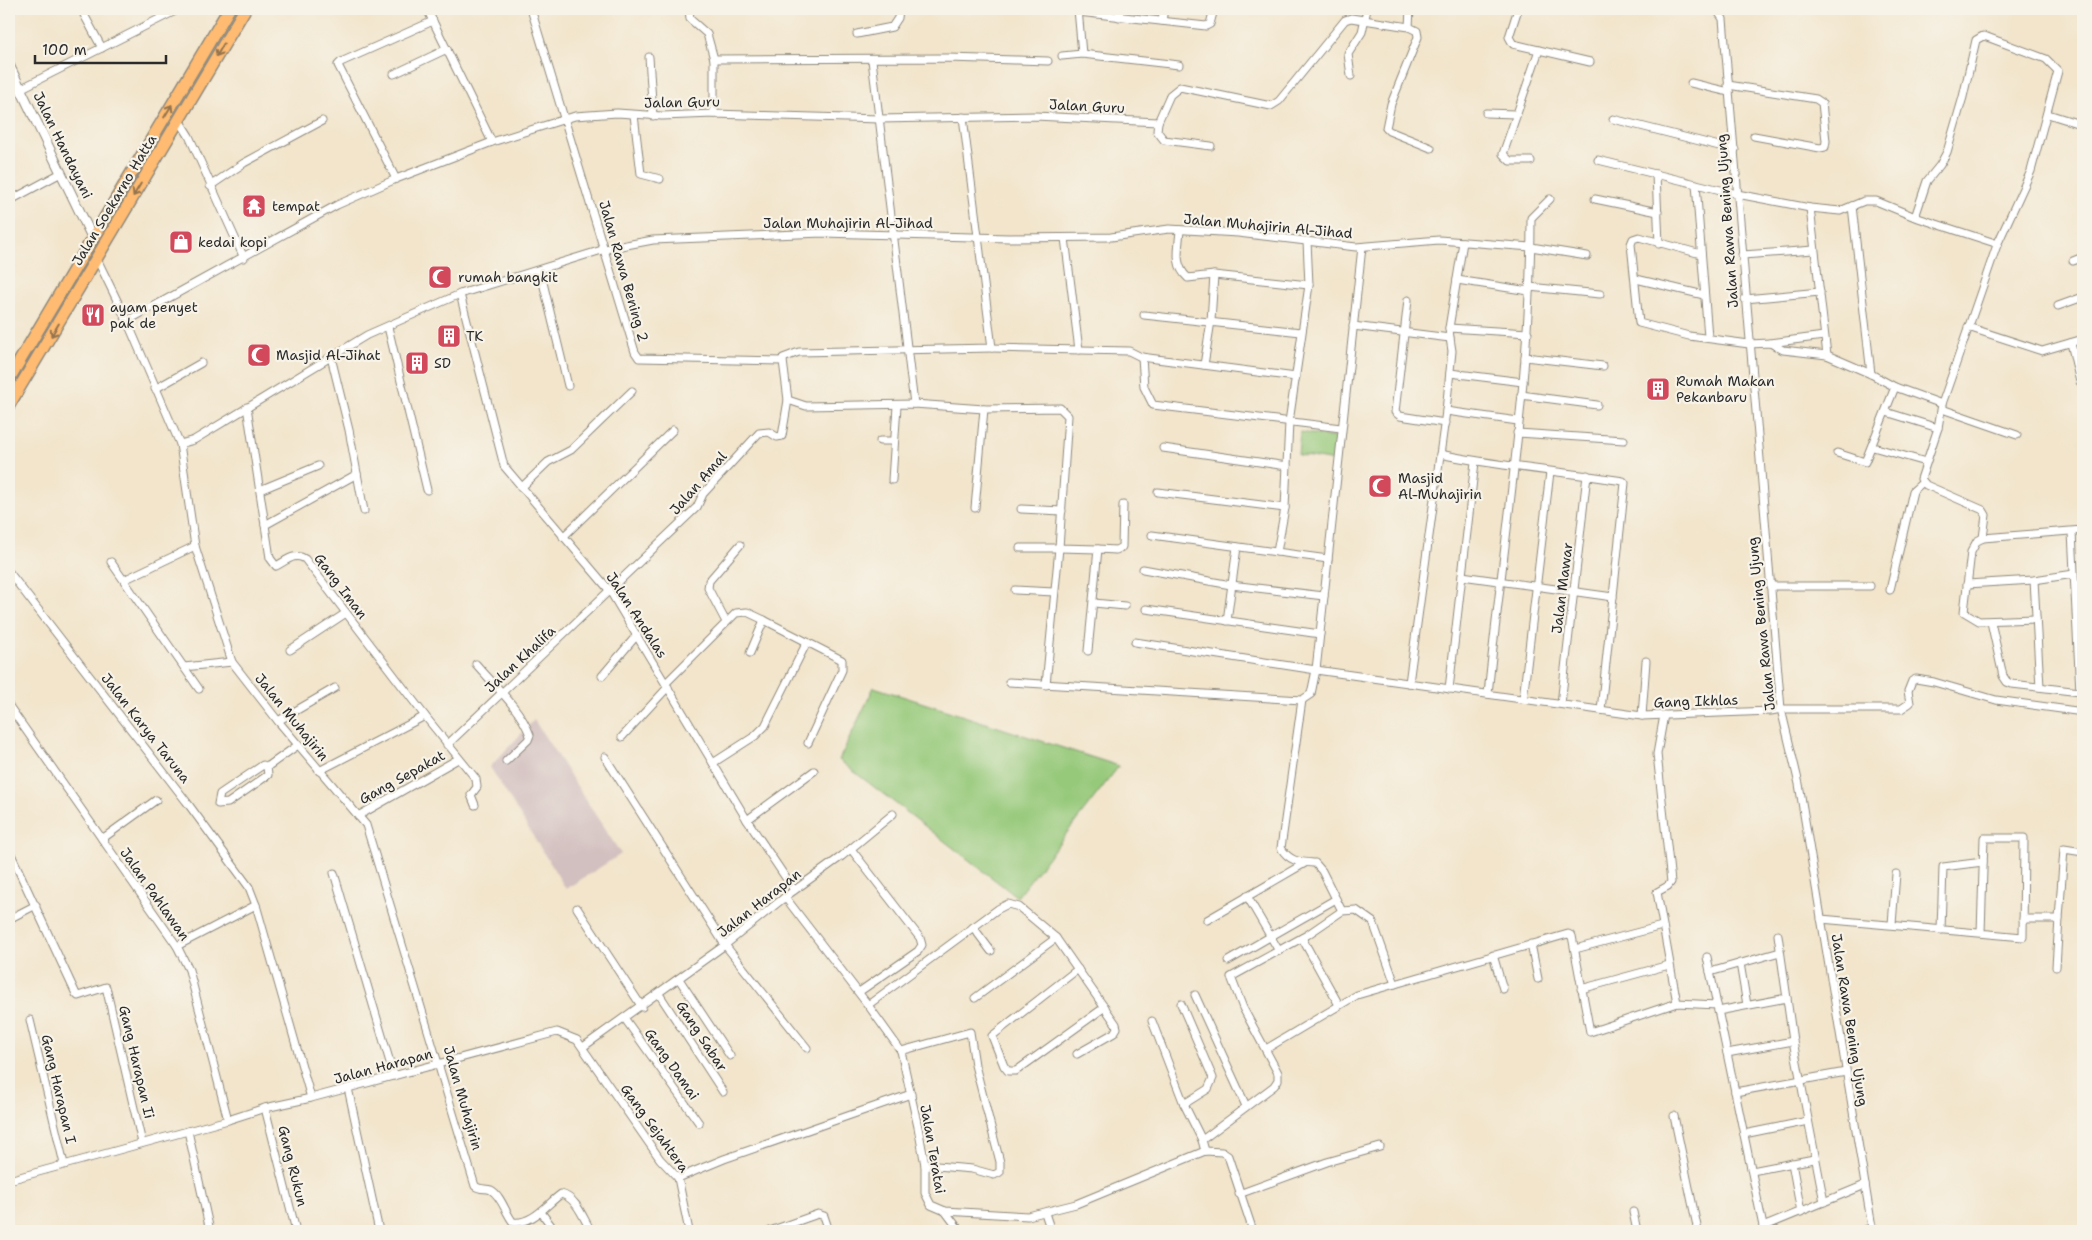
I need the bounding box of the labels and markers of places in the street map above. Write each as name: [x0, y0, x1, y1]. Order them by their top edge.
temple icon: tempat: [241, 193, 267, 219]
place label: tempat: [272, 197, 320, 215]
shop icon: kedai kopi: [168, 229, 194, 255]
place label: kedai kopi: [198, 233, 267, 251]
mosque icon: rumah bangkit: [427, 264, 453, 290]
place label: rumah bangkit: [458, 268, 558, 286]
place label: ayam penyet pak de: [110, 298, 198, 332]
restaurant icon: ayam penyet pak de: [80, 302, 106, 328]
building icon: TK: [436, 323, 462, 349]
place label: TK: [466, 327, 483, 345]
mosque icon: Masjid Al-Jihat: [246, 342, 272, 368]
place label: Masjid Al-Jihat: [276, 346, 381, 364]
building icon: SD: [404, 350, 430, 376]
place label: SD: [434, 354, 451, 372]
place label: Rumah Makan Pekanbaru: [1676, 372, 1775, 406]
building icon: Rumah Makan Pekanbaru: [1645, 376, 1671, 402]
place label: Masjid Al-Muhajirin: [1398, 469, 1482, 503]
mosque icon: Masjid Al-Muhajirin: [1367, 473, 1393, 499]

